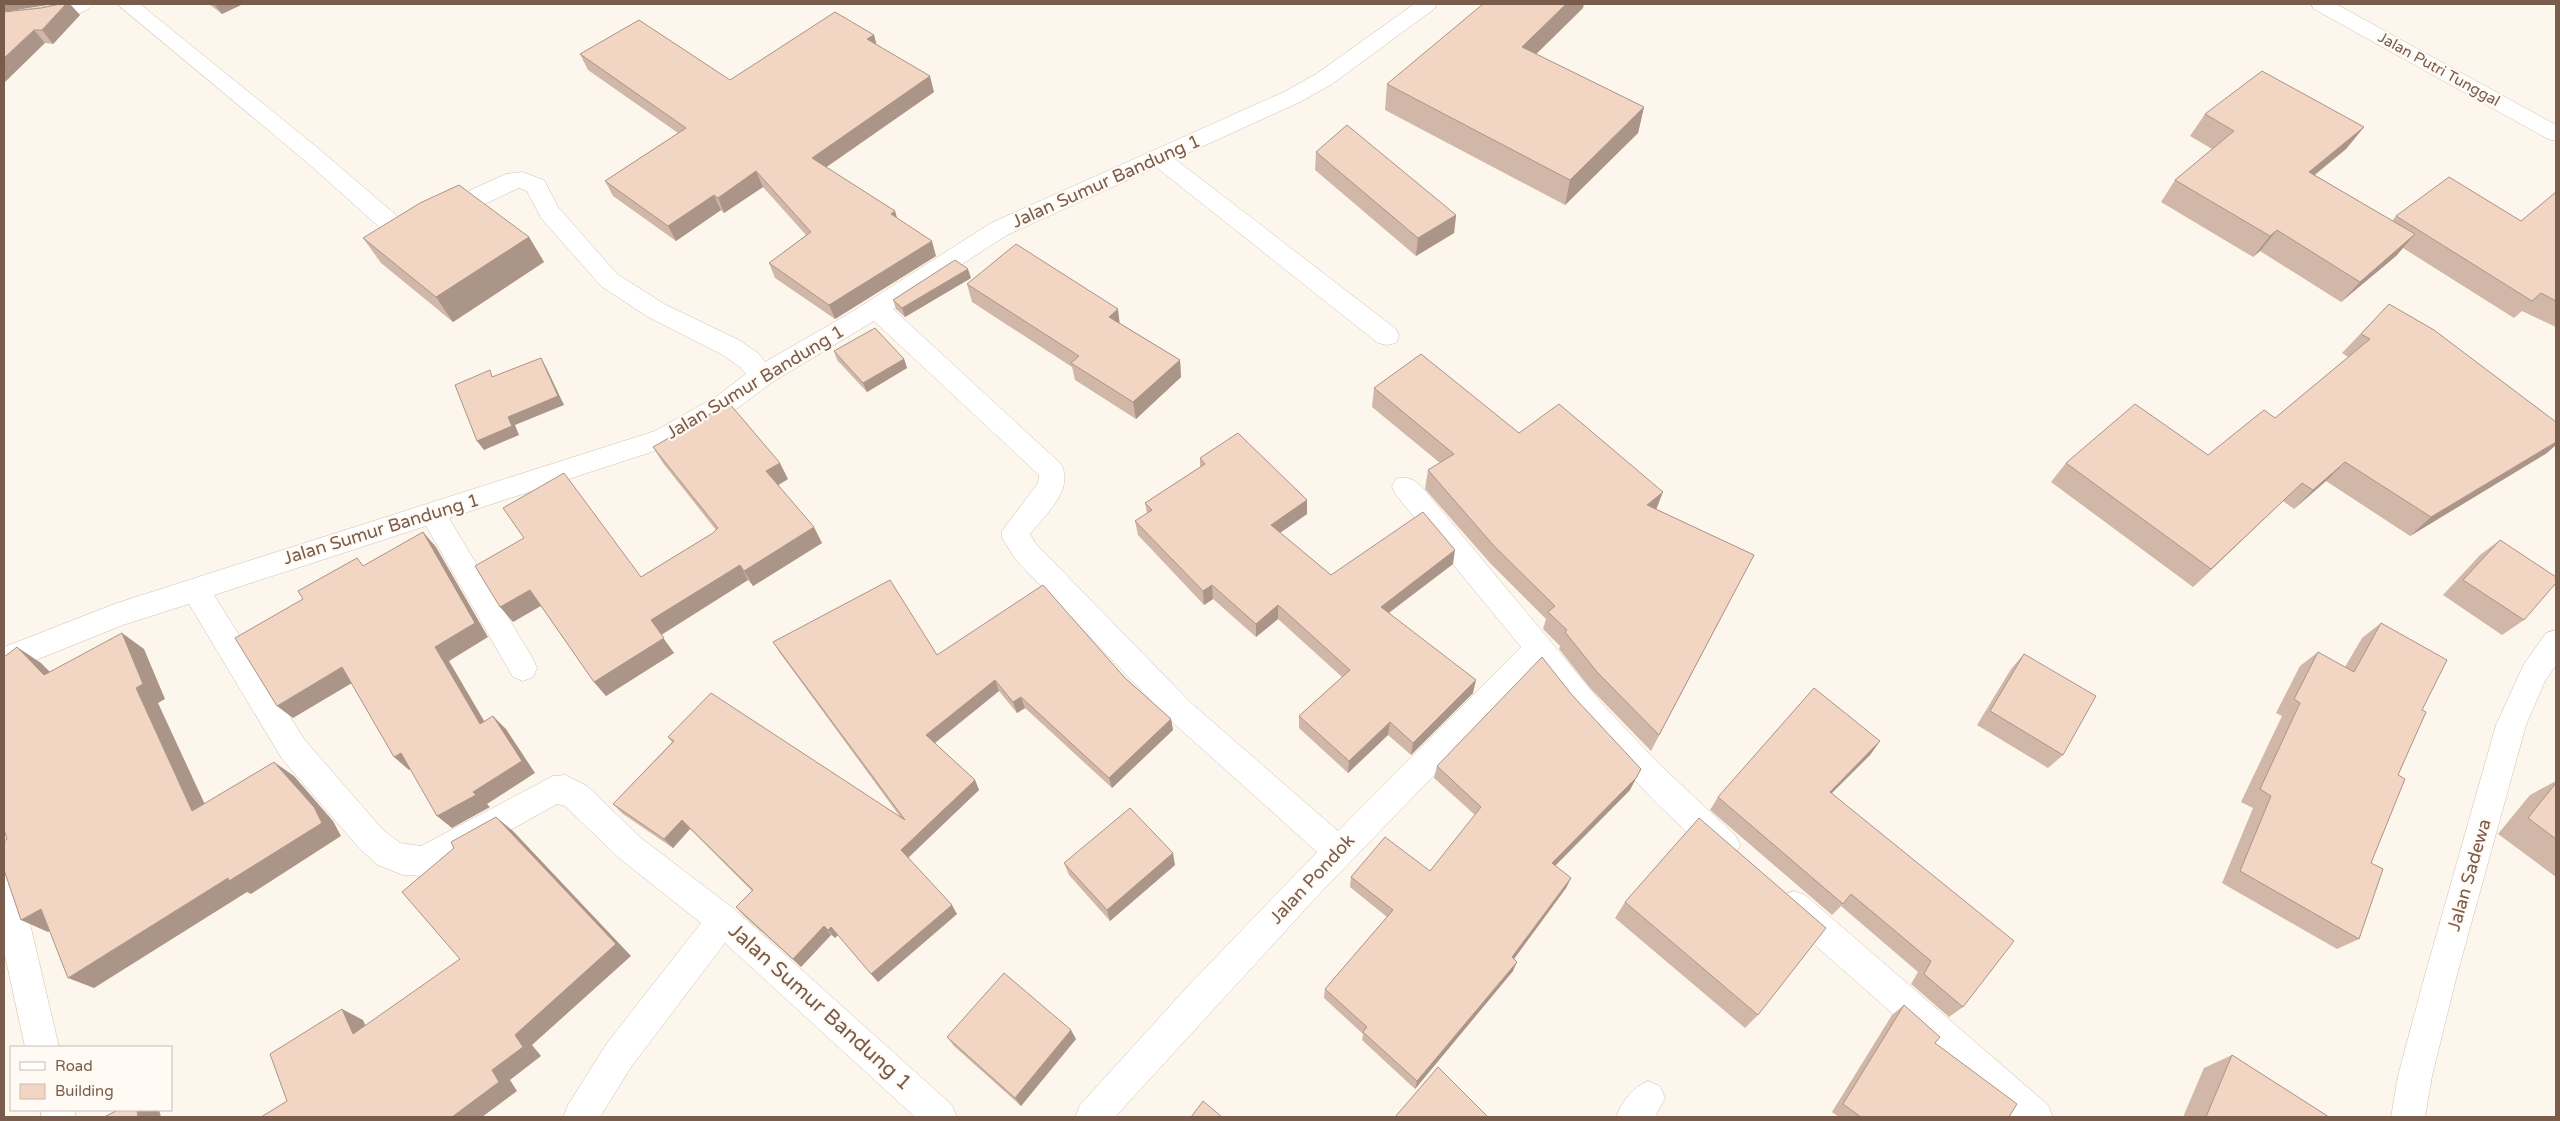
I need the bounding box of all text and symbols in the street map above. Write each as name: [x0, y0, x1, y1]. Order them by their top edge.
street label: Jalan Putri Tunggal: [2375, 28, 2503, 110]
street label: Jalan Sumur Bandung 1: [1008, 130, 1204, 232]
street label: Jalan Sumur Bandung 1: [662, 320, 848, 444]
street label: Jalan Sumur Bandung 1: [280, 489, 482, 569]
street label: Jalan Sadewa: [2442, 816, 2496, 934]
street label: Jalan Pondok: [1265, 829, 1359, 928]
street label: Jalan Sumur Bandung 1: [723, 918, 917, 1096]
legend: [10, 1046, 172, 1111]
text: Road: [55, 1057, 93, 1075]
text: Building: [55, 1082, 114, 1100]

